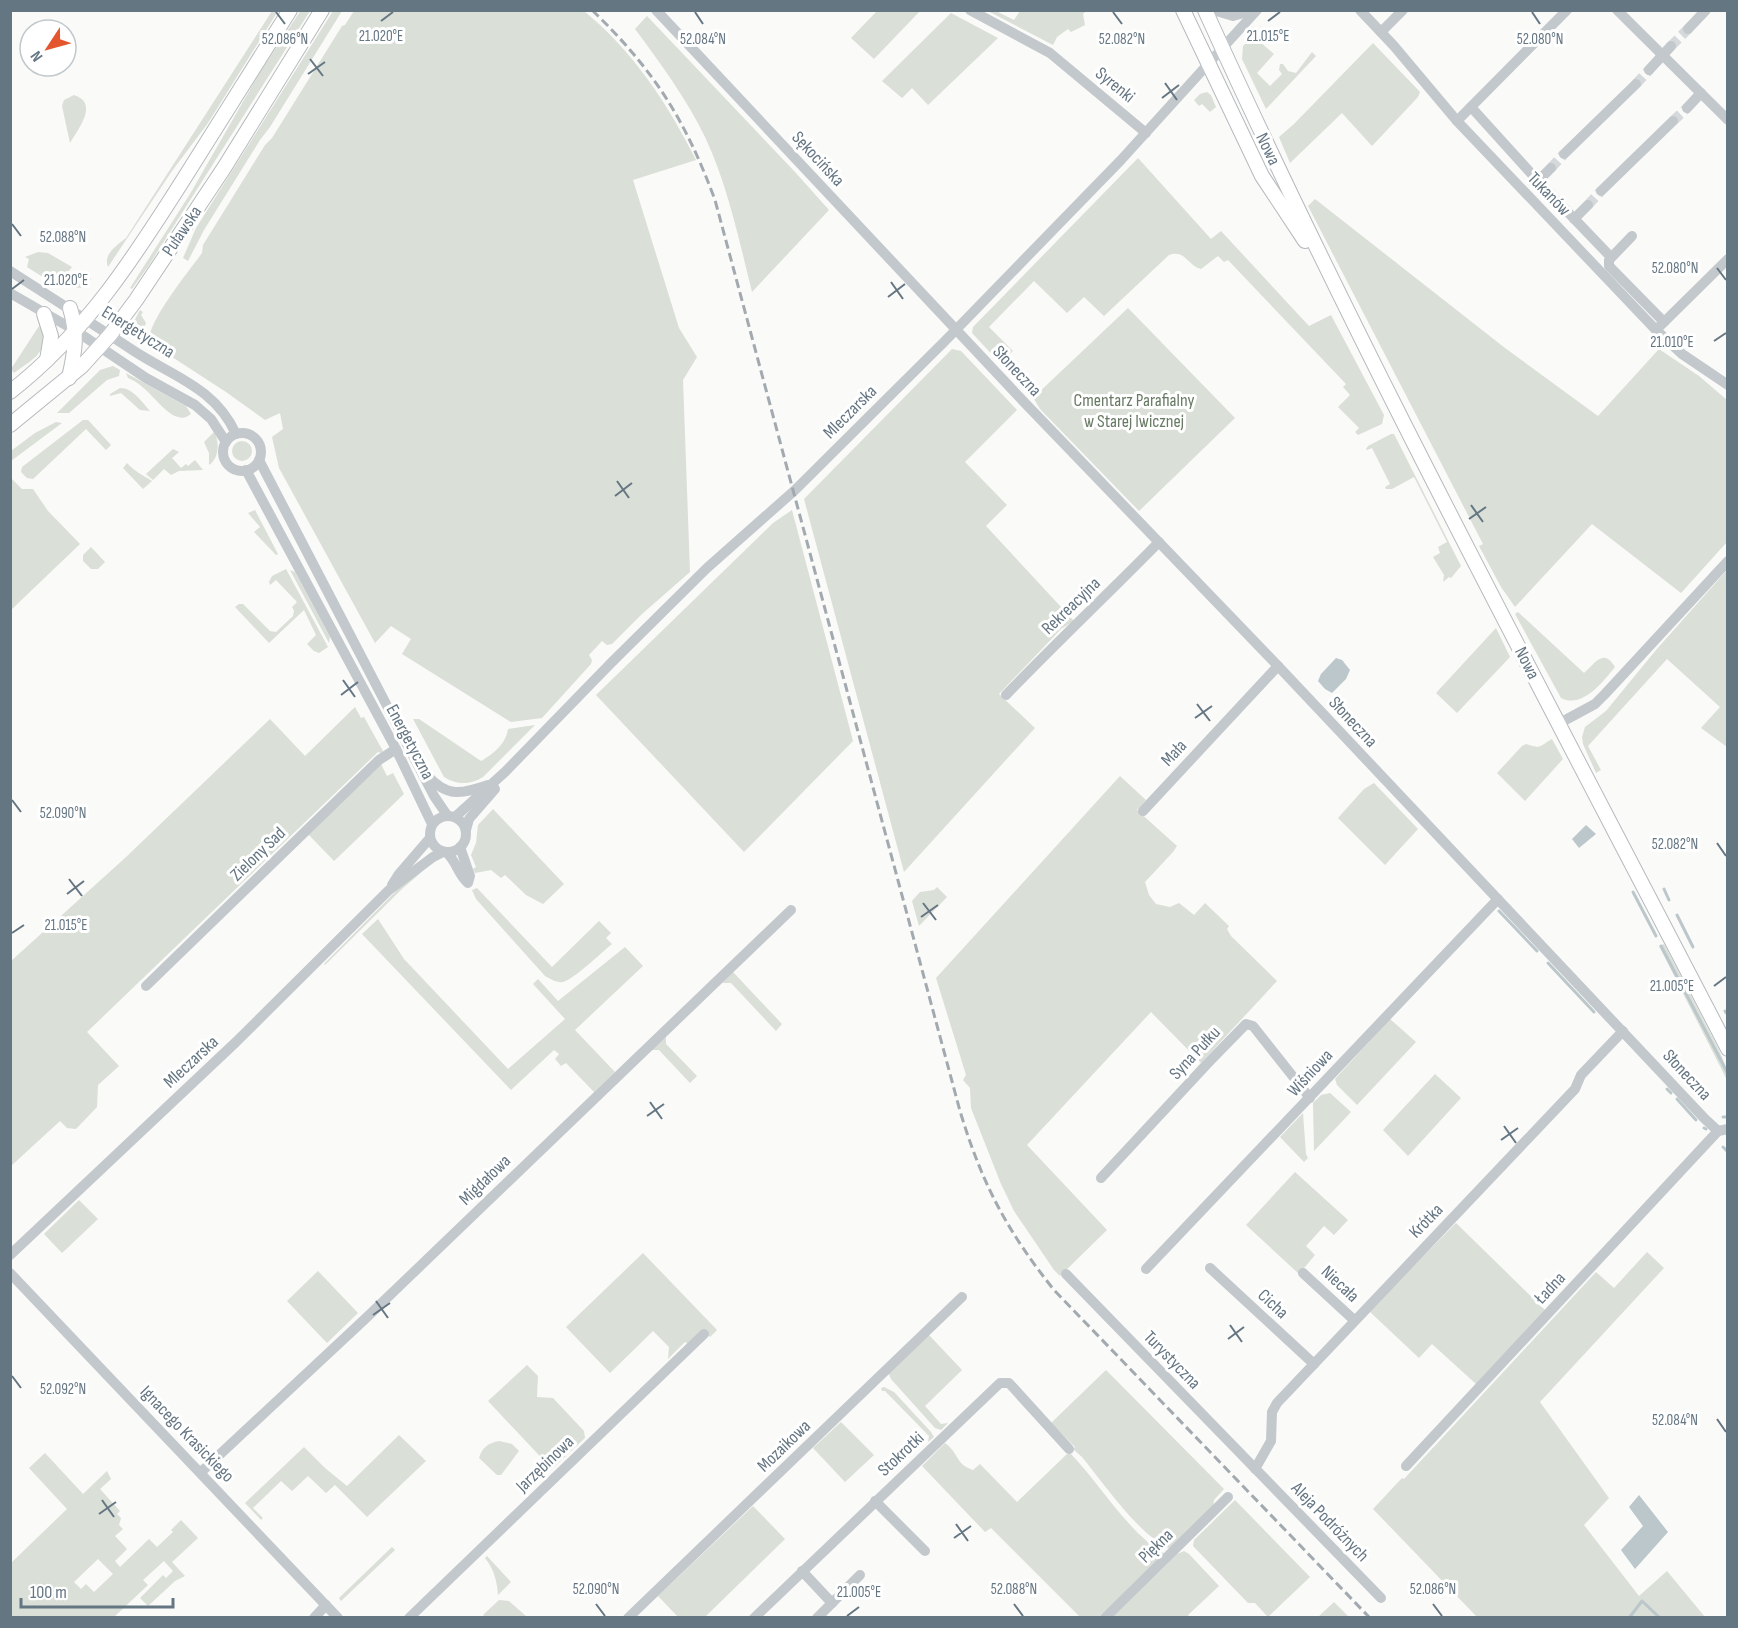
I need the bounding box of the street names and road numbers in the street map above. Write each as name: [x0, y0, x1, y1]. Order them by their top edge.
street label: Syrenki: [1091, 63, 1139, 107]
street label: Sękocińska: [787, 127, 849, 191]
street label: Nowa: [1251, 129, 1285, 169]
street label: Tukanów: [1523, 168, 1575, 220]
street label: Puławska: [158, 202, 206, 260]
street label: Energetyczna: [98, 301, 178, 363]
street label: Słoneczna: [988, 341, 1046, 401]
street label: Mleczarska: [819, 381, 881, 443]
street label: Rekreacyjna: [1037, 573, 1105, 639]
street label: Nowa: [1510, 643, 1544, 683]
street label: Słoneczna: [1324, 692, 1382, 752]
street label: Energetyczna: [382, 701, 439, 783]
street label: Mała: [1157, 736, 1191, 770]
street label: Zielony Sad: [226, 823, 290, 885]
street label: Syna Pułku: [1165, 1022, 1225, 1084]
street label: Mleczarska: [159, 1031, 223, 1092]
street label: Wiśniowa: [1283, 1045, 1337, 1101]
street label: Słoneczna: [1658, 1045, 1716, 1105]
street label: Migdałowa: [455, 1150, 515, 1209]
street label: Krótka: [1405, 1199, 1447, 1243]
street label: Niecała: [1317, 1261, 1363, 1307]
street label: Ładna: [1529, 1268, 1570, 1309]
street label: Cicha: [1253, 1285, 1293, 1323]
street label: Turystyczna: [1139, 1327, 1205, 1394]
street label: Ignacego Krasickiego: [136, 1381, 238, 1487]
street label: Mozaikowa: [753, 1416, 815, 1476]
street label: Stokrotki: [874, 1427, 928, 1481]
street label: Jarzębinowa: [511, 1431, 578, 1497]
street label: Aleja Podróżnych: [1286, 1477, 1373, 1566]
street label: Piękna: [1134, 1525, 1178, 1567]

